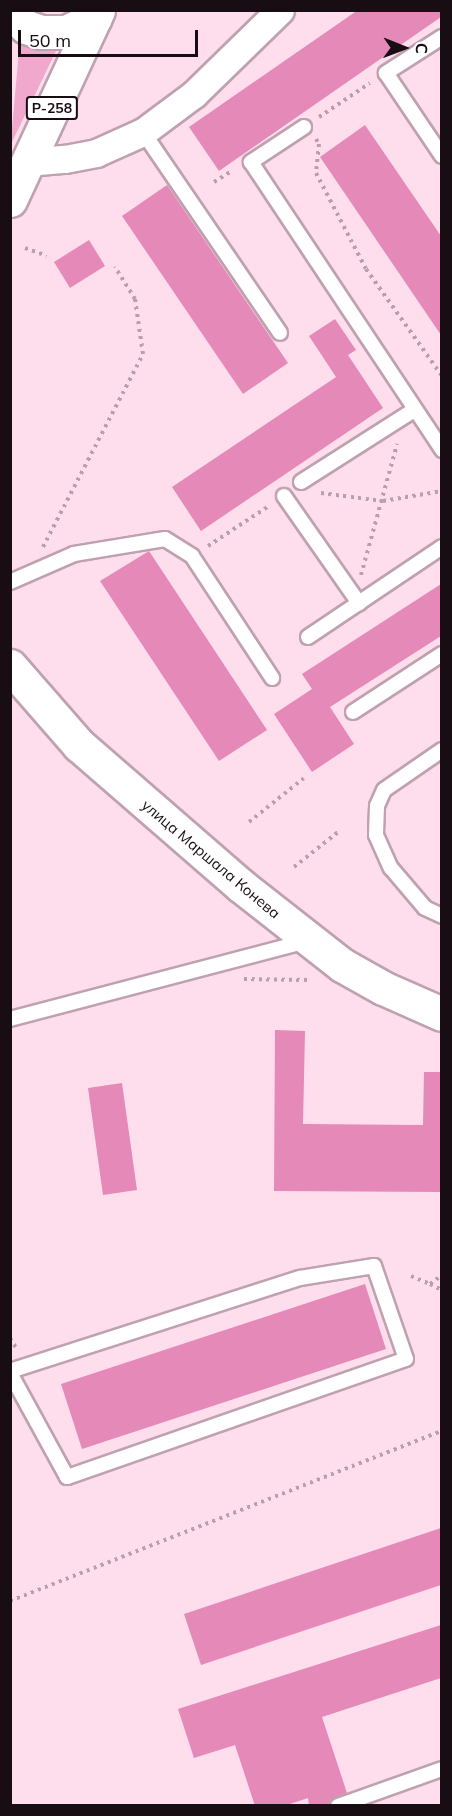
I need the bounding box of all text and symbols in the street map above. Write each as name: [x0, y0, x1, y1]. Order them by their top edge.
scale bar: [21, 18, 201, 56]
north arrow: [374, 18, 434, 78]
text: 50 m: [29, 29, 71, 52]
text: С: [412, 43, 432, 54]
road number: Р-258: [25, 97, 79, 119]
street label: улица Маршала Конева: [138, 796, 284, 922]

